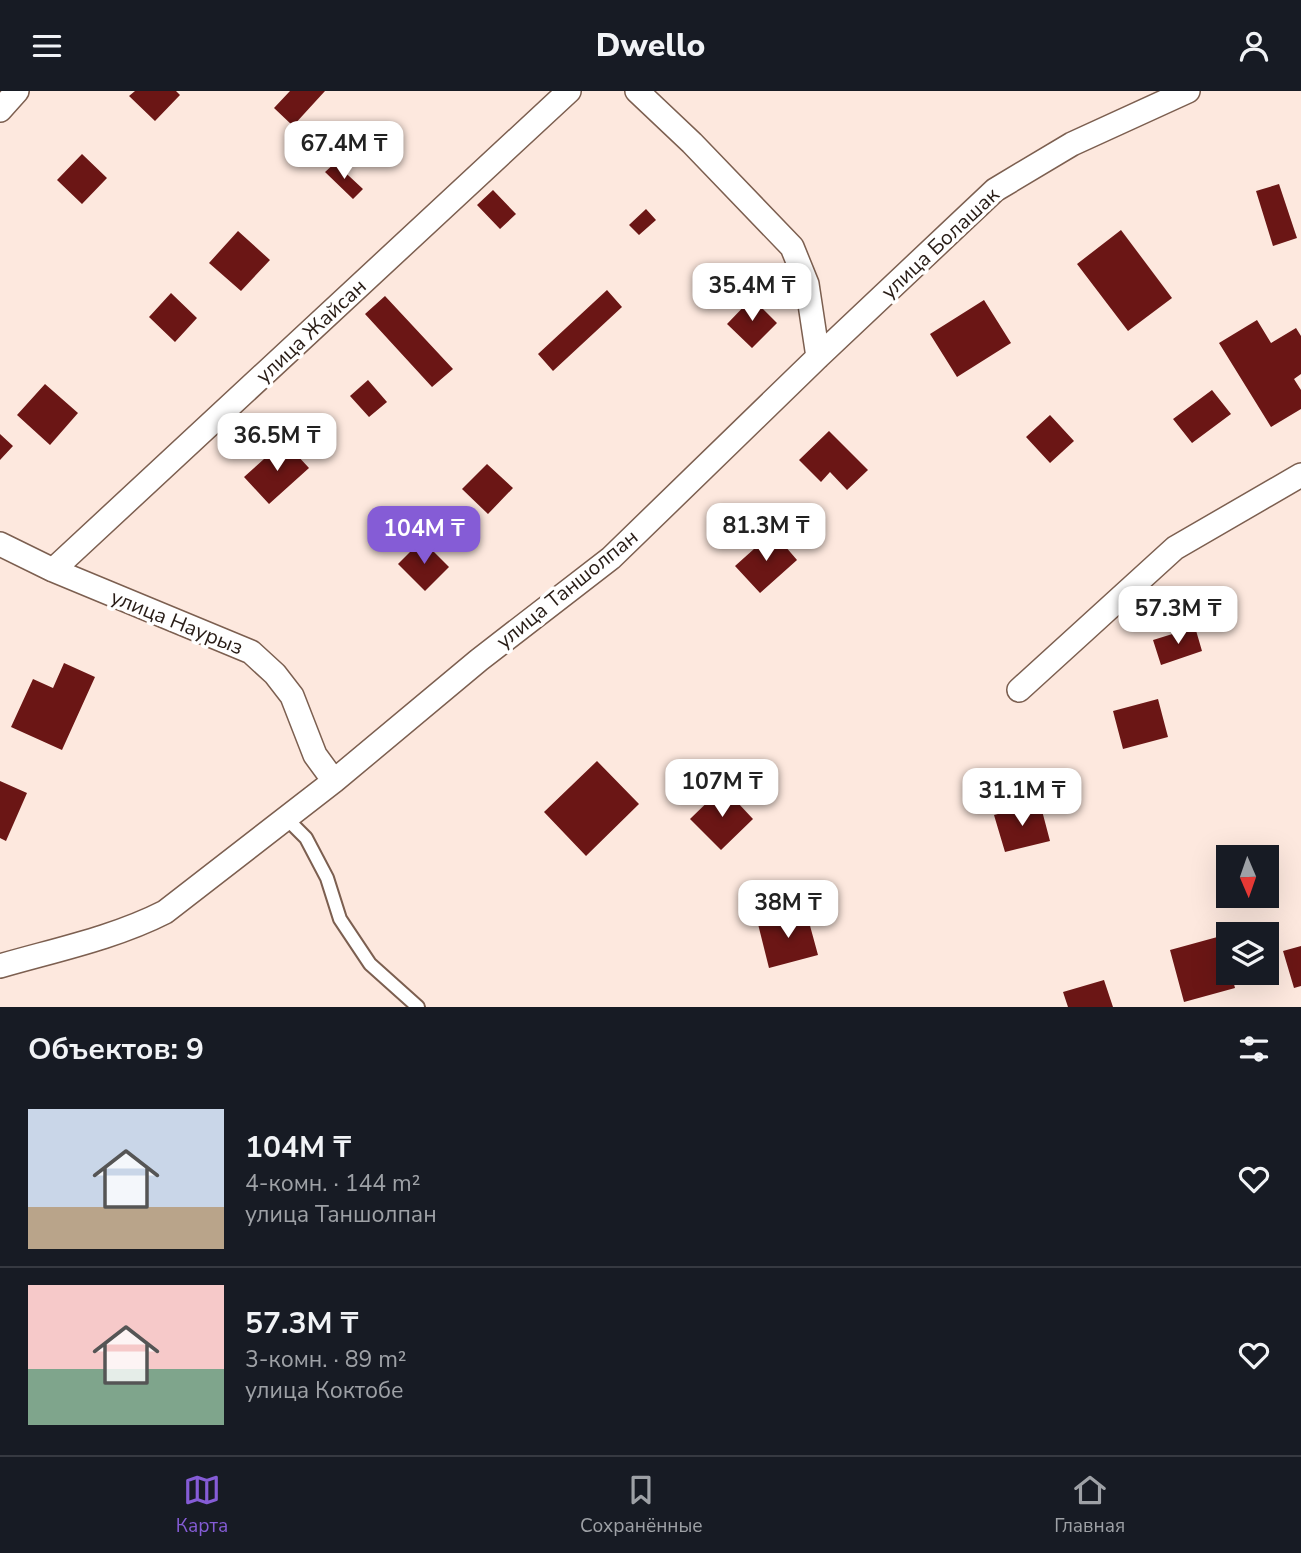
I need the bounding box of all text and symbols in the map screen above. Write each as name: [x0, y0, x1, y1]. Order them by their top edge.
text: Dwello: [596, 24, 705, 67]
icon: menu: [28, 27, 66, 65]
icon: person: [1235, 27, 1273, 65]
pin: 67.4M ₸: [279, 122, 409, 181]
text: 67.4M ₸: [300, 128, 388, 159]
street label: улица Болашак: [875, 180, 1006, 305]
pin: 35.4M ₸: [687, 264, 817, 323]
text: 35.4M ₸: [708, 270, 796, 301]
street label: улица Жайсан: [250, 273, 372, 389]
pin: 36.5M ₸: [212, 413, 342, 473]
text: 36.5M ₸: [233, 420, 321, 451]
pin: 81.3M ₸: [701, 503, 831, 563]
pin: 104M ₸: [367, 507, 481, 566]
text: 81.3M ₸: [722, 510, 810, 541]
text: 104M ₸: [383, 513, 465, 544]
street label: улица Таншолпан: [490, 523, 644, 655]
street label: улица Наурыз: [107, 583, 247, 661]
pin: 57.3M ₸: [1113, 587, 1243, 646]
text: 57.3M ₸: [1134, 593, 1222, 624]
pin: 107M ₸: [665, 759, 779, 819]
text: 107M ₸: [681, 766, 763, 797]
pin: 31.1M ₸: [957, 769, 1087, 828]
text: 31.1M ₸: [978, 775, 1066, 806]
north arrow: [1216, 845, 1279, 908]
map controls: [1216, 845, 1279, 985]
pin: 38M ₸: [739, 881, 837, 940]
text: 38M ₸: [754, 887, 822, 918]
button: layers: [1216, 922, 1279, 985]
text: Объектов: 9: [28, 1029, 204, 1070]
icon: filters: [1235, 1030, 1273, 1068]
text: 104M ₸: [245, 1127, 351, 1168]
icon: home: [84, 1137, 168, 1221]
icon: heart: [1235, 1160, 1273, 1198]
text: 4-комн. · 144 m²: [245, 1168, 420, 1199]
text: улица Таншолпан: [245, 1199, 437, 1230]
text: 57.3M ₸: [245, 1303, 359, 1344]
icon: home: [84, 1313, 168, 1397]
icon: heart: [1235, 1336, 1273, 1374]
text: 3-комн. · 89 m²: [245, 1344, 407, 1375]
text: улица Коктобе: [245, 1375, 403, 1406]
tab: Карта: [176, 1471, 228, 1539]
tab: Сохранённые: [580, 1471, 703, 1539]
tab: Главная: [1054, 1471, 1125, 1539]

